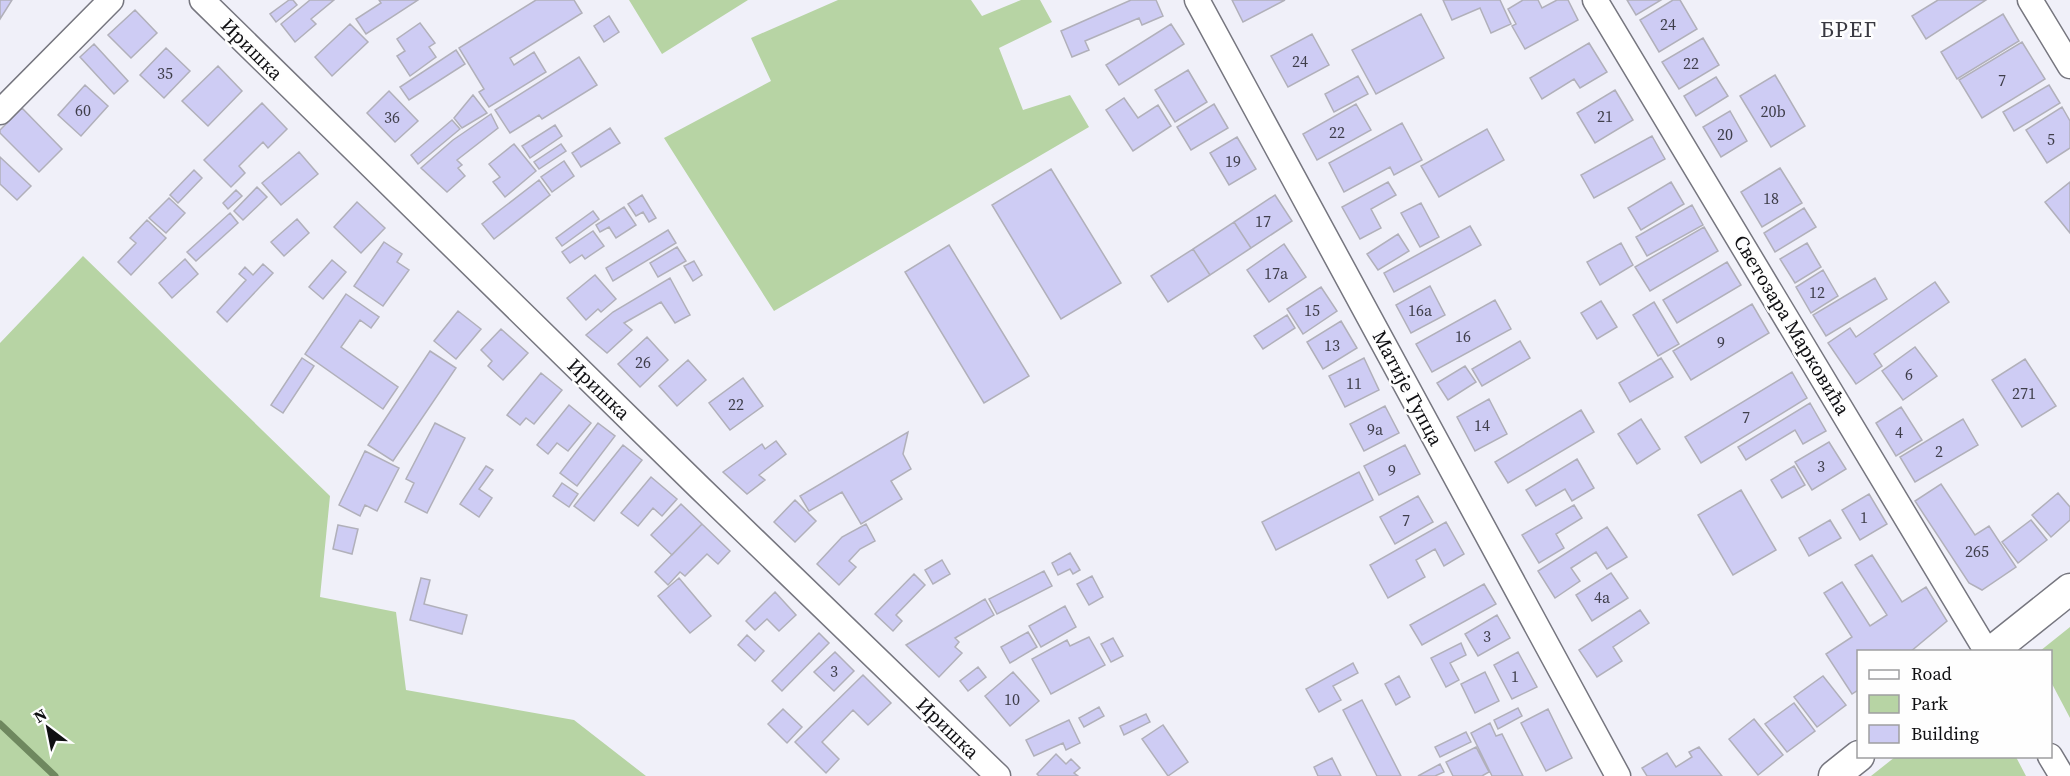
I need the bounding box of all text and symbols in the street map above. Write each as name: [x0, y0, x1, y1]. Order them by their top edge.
street label: Иришка: [215, 12, 290, 87]
house number: 24: [1660, 13, 1676, 35]
district label: БРЕГ: [1820, 14, 1878, 44]
house number: 24: [1292, 50, 1308, 72]
house number: 22: [1683, 52, 1699, 74]
house number: 35: [157, 62, 173, 84]
house number: 7: [1998, 69, 2006, 91]
house number: 60: [75, 99, 91, 121]
house number: 20b: [1760, 100, 1786, 122]
house number: 21: [1597, 105, 1613, 127]
house number: 36: [384, 106, 400, 128]
house number: 22: [1329, 121, 1345, 143]
house number: 20: [1717, 123, 1733, 145]
house number: 5: [2047, 128, 2055, 150]
house number: 19: [1225, 150, 1241, 172]
house number: 18: [1763, 187, 1779, 209]
house number: 17: [1255, 210, 1271, 232]
street label: Светозара Марковића: [1727, 230, 1857, 421]
house number: 17a: [1264, 262, 1289, 284]
house number: 12: [1809, 281, 1825, 303]
house number: 15: [1304, 299, 1320, 321]
house number: 16a: [1408, 299, 1433, 321]
street label: Матије Гупца: [1366, 325, 1451, 451]
house number: 16: [1455, 325, 1471, 347]
house number: 9: [1717, 331, 1725, 353]
house number: 13: [1324, 334, 1340, 356]
house number: 26: [635, 351, 651, 373]
street label: Иришка: [561, 352, 637, 427]
house number: 6: [1905, 363, 1913, 385]
house number: 11: [1346, 372, 1362, 394]
house number: 271: [2012, 382, 2036, 404]
house number: 22: [728, 393, 744, 415]
house number: 7: [1742, 406, 1750, 428]
house number: 14: [1474, 414, 1490, 436]
house number: 9a: [1367, 418, 1384, 440]
house number: 4: [1895, 421, 1903, 443]
house number: 2: [1935, 440, 1943, 462]
house number: 3: [1817, 455, 1825, 477]
house number: 9: [1388, 459, 1396, 481]
house number: 1: [1860, 506, 1868, 528]
house number: 7: [1402, 509, 1410, 531]
house number: 265: [1965, 540, 1989, 562]
house number: 4a: [1594, 586, 1611, 608]
house number: 3: [1483, 625, 1491, 647]
legend: [1857, 650, 2052, 758]
house number: 3: [830, 660, 838, 682]
text: Road: [1911, 661, 1952, 686]
house number: 1: [1511, 665, 1519, 687]
house number: 10: [1004, 688, 1020, 710]
street label: Иришка: [910, 691, 986, 766]
text: Park: [1911, 691, 1948, 716]
north arrow: [18, 698, 78, 758]
text: N: [29, 703, 51, 728]
text: Building: [1911, 721, 1979, 746]

